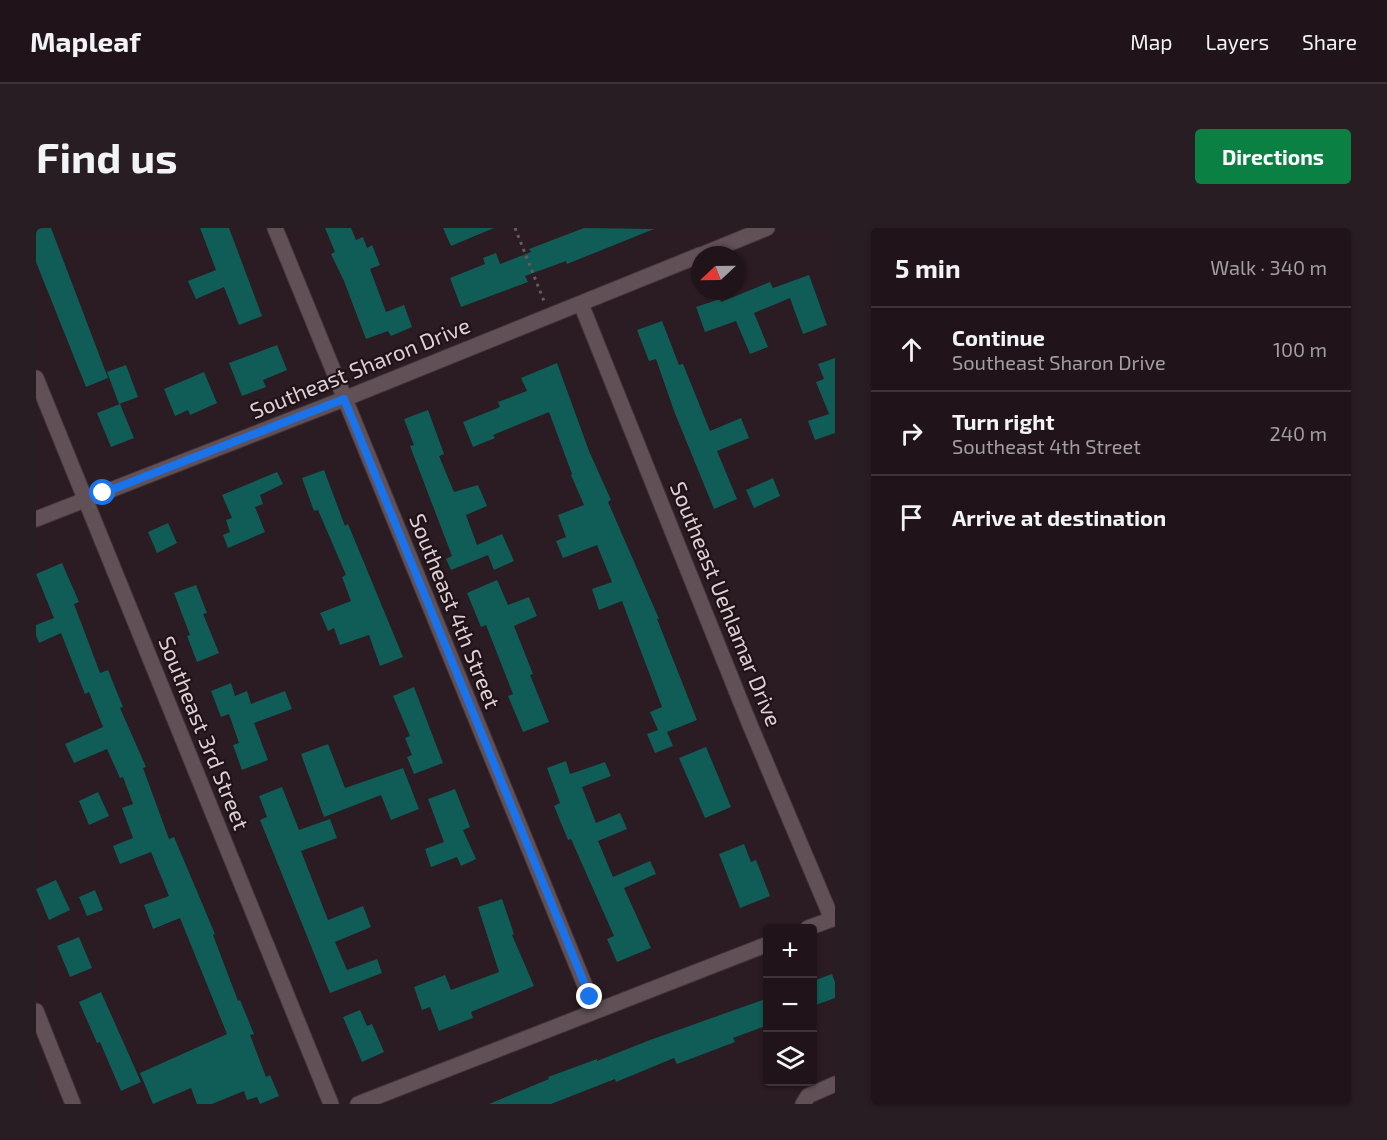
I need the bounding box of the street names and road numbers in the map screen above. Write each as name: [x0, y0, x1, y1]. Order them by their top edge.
street label: Southeast Sharon Drive: [246, 311, 473, 423]
street label: Southeast Uehlamar Drive: [666, 477, 788, 730]
street label: Southeast 4th Street: [405, 509, 507, 712]
street label: Southeast 3rd Street: [154, 632, 256, 833]

